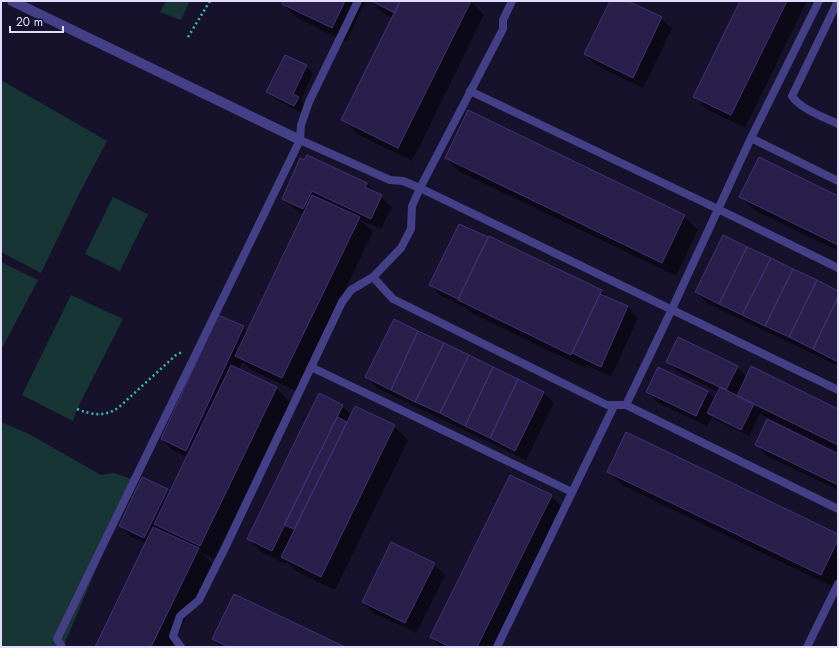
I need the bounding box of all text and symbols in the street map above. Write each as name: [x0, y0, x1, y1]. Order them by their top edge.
scale bar: [10, 8, 63, 34]
text: 20 m: [16, 13, 43, 31]

